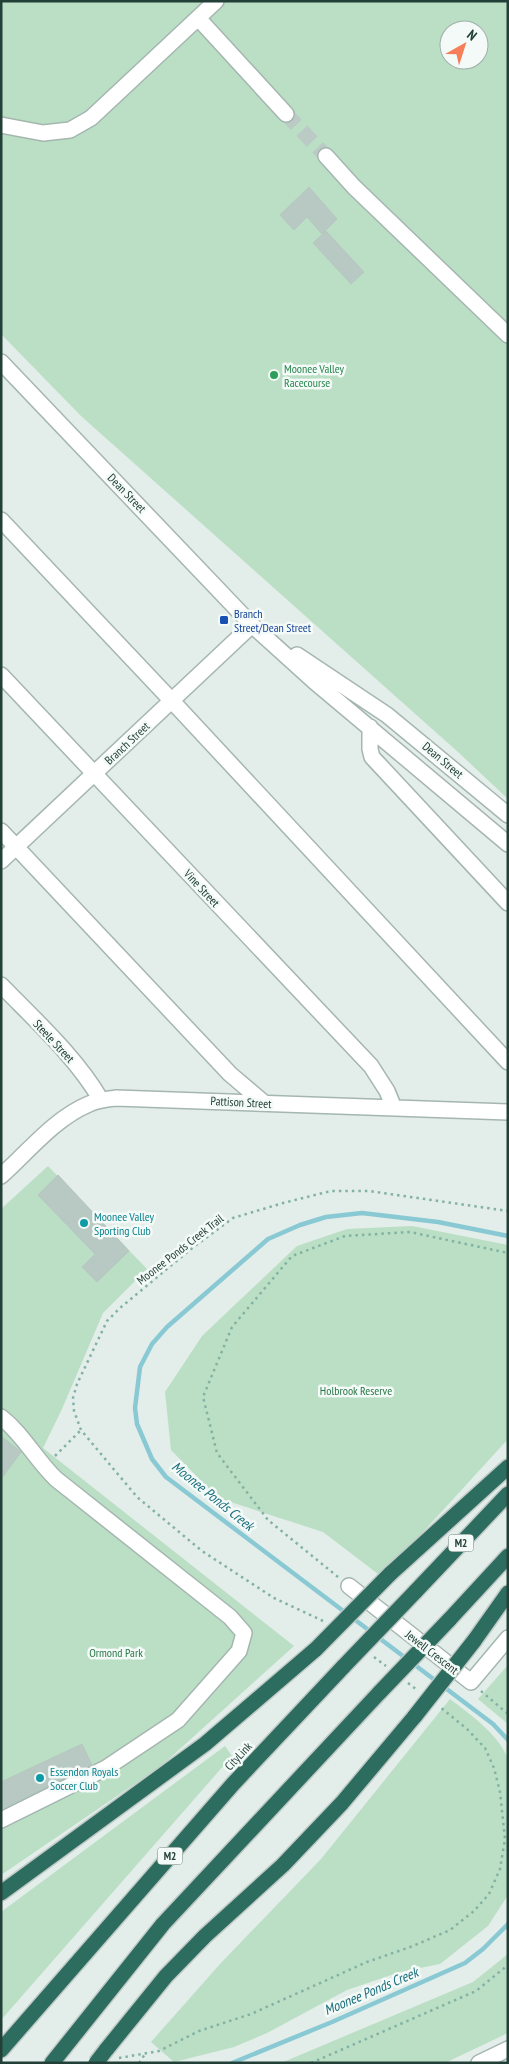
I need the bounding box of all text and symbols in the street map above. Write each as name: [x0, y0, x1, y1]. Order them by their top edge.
north arrow: [439, 20, 489, 70]
text: N: [464, 26, 481, 44]
place label: Moonee Valley Racecourse: [284, 361, 345, 390]
marker: Moonee Valley Racecourse: [268, 369, 280, 381]
street label: Dean Street: [105, 470, 150, 516]
place label: Branch Street/Dean Street: [234, 606, 312, 635]
marker: Branch Street/Dean Street: [218, 614, 230, 626]
street label: Branch Street: [101, 718, 153, 768]
street label: Dean Street: [420, 739, 467, 782]
street label: Vine Street: [180, 865, 224, 910]
street label: Steele Street: [30, 1016, 78, 1066]
street label: Pattison Street: [210, 1093, 273, 1111]
place label: Moonee Valley Sporting Club: [94, 1209, 155, 1238]
street label: Moonee Ponds Creek Trail: [134, 1210, 226, 1287]
marker: Moonee Valley Sporting Club: [78, 1217, 90, 1229]
park label: Holbrook Reserve: [320, 1383, 392, 1398]
water label: Moonee Ponds Creek: [168, 1457, 259, 1536]
road number: M2: [448, 1535, 474, 1552]
street label: Jewell Crescent: [402, 1626, 462, 1678]
park label: Ormond Park: [89, 1645, 143, 1660]
street label: CityLink: [221, 1738, 255, 1773]
place label: Essendon Royals Soccer Club: [50, 1764, 118, 1793]
marker: Essendon Royals Soccer Club: [34, 1772, 46, 1784]
road number: M2: [158, 1848, 182, 1864]
water label: Moonee Ponds Creek: [321, 1962, 422, 2019]

